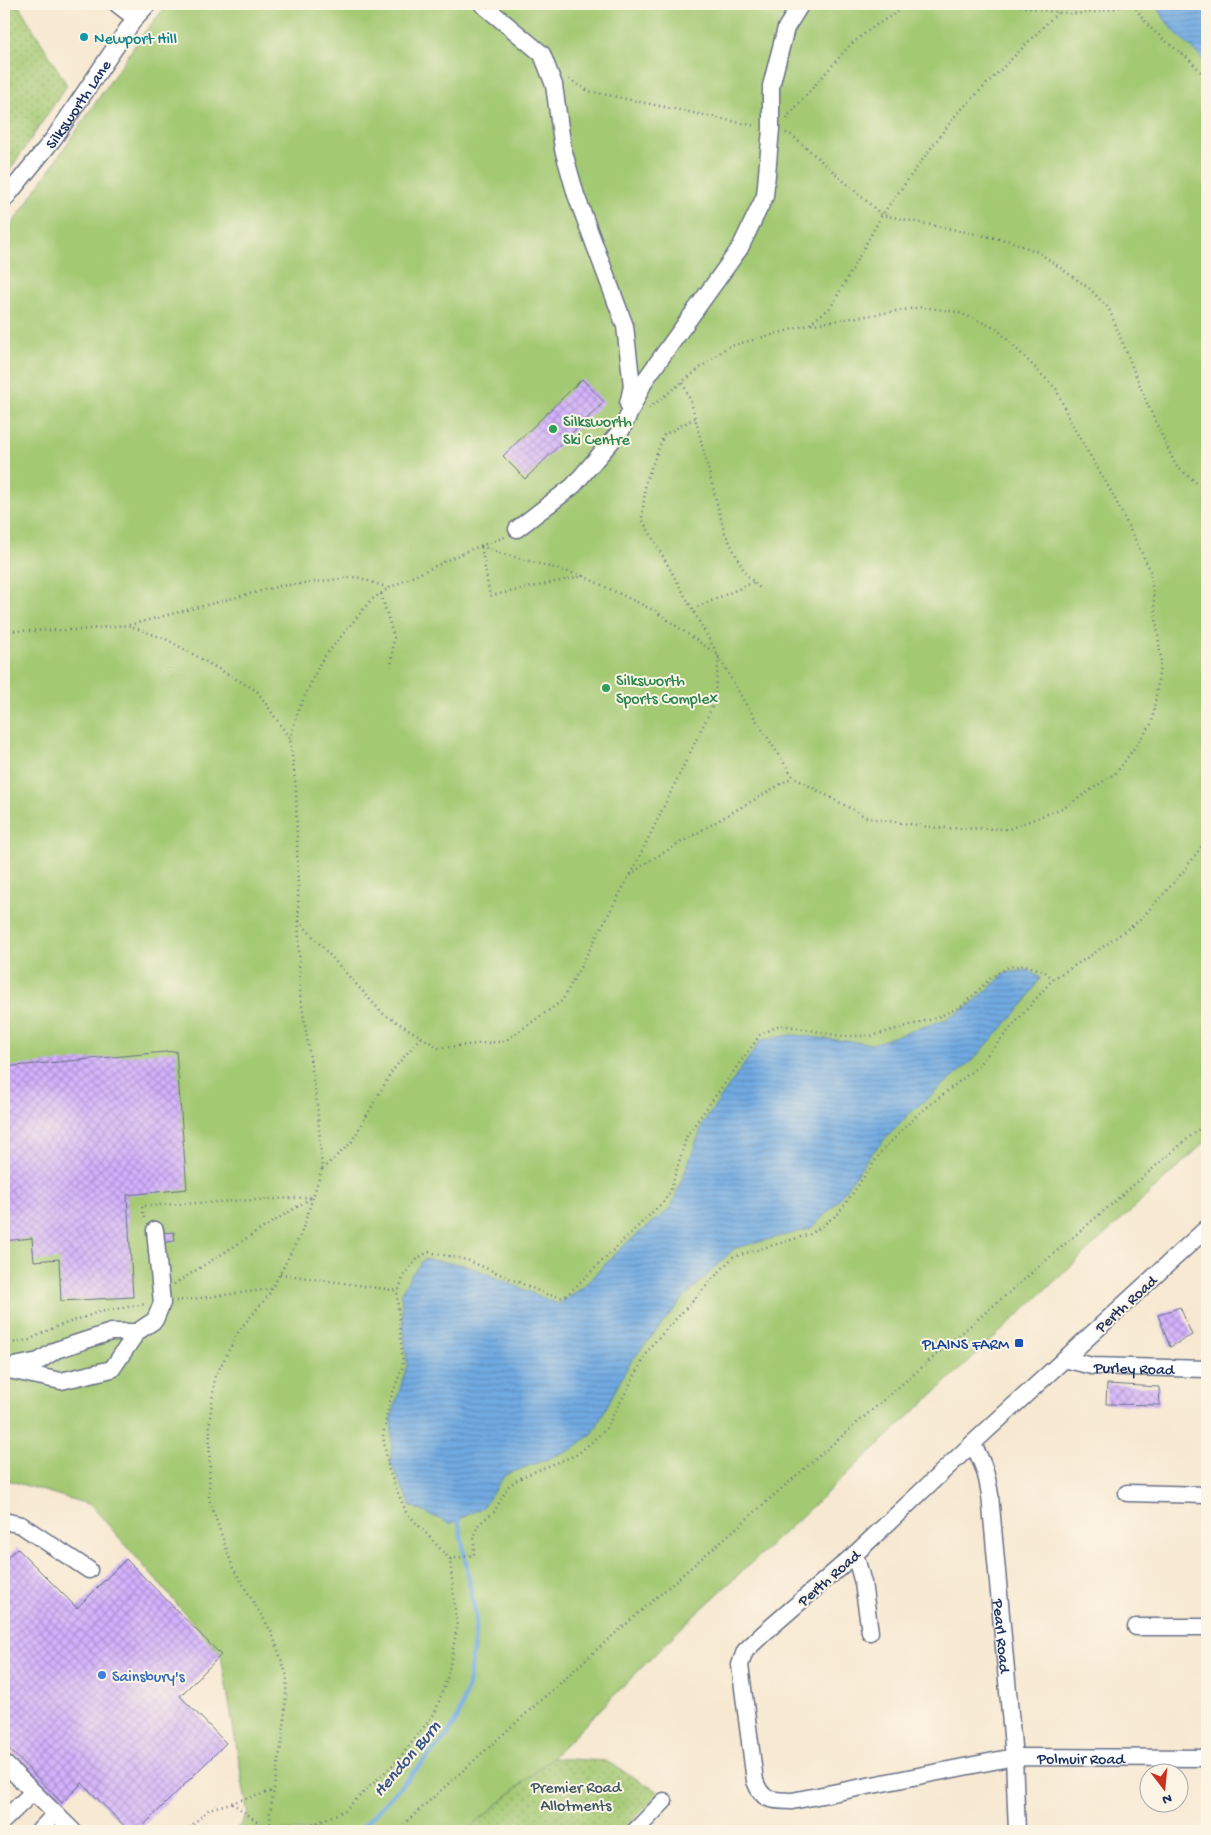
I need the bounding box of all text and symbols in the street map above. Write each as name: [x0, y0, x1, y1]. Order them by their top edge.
marker: Newport Hill: [78, 31, 90, 43]
place label: Newport Hill: [94, 31, 177, 50]
street label: Silksworth Lane: [43, 57, 117, 154]
place label: Silksworth Ski Centre: [563, 414, 632, 451]
marker: Silksworth Ski Centre: [547, 423, 559, 435]
place label: Silksworth Sports Complex: [616, 673, 718, 710]
marker: Silksworth Sports Complex: [600, 682, 612, 694]
street label: Perth Road: [1092, 1272, 1163, 1339]
place label: PLAINS FARM: [921, 1337, 1010, 1356]
marker: PLAINS FARM: [1013, 1337, 1025, 1349]
street label: Purley Road: [1093, 1360, 1176, 1381]
street label: Perth Road: [794, 1546, 867, 1613]
street label: Pearl Road: [986, 1598, 1012, 1675]
marker: Sainsbury's: [96, 1669, 108, 1681]
place label: Sainsbury's: [112, 1669, 186, 1688]
water label: Hendon Burn: [369, 1717, 447, 1802]
street label: Polmuir Road: [1036, 1751, 1126, 1771]
north arrow: [1138, 1762, 1188, 1812]
park label: Premier Road Allotments: [530, 1780, 623, 1817]
text: N: [1160, 1789, 1174, 1808]

